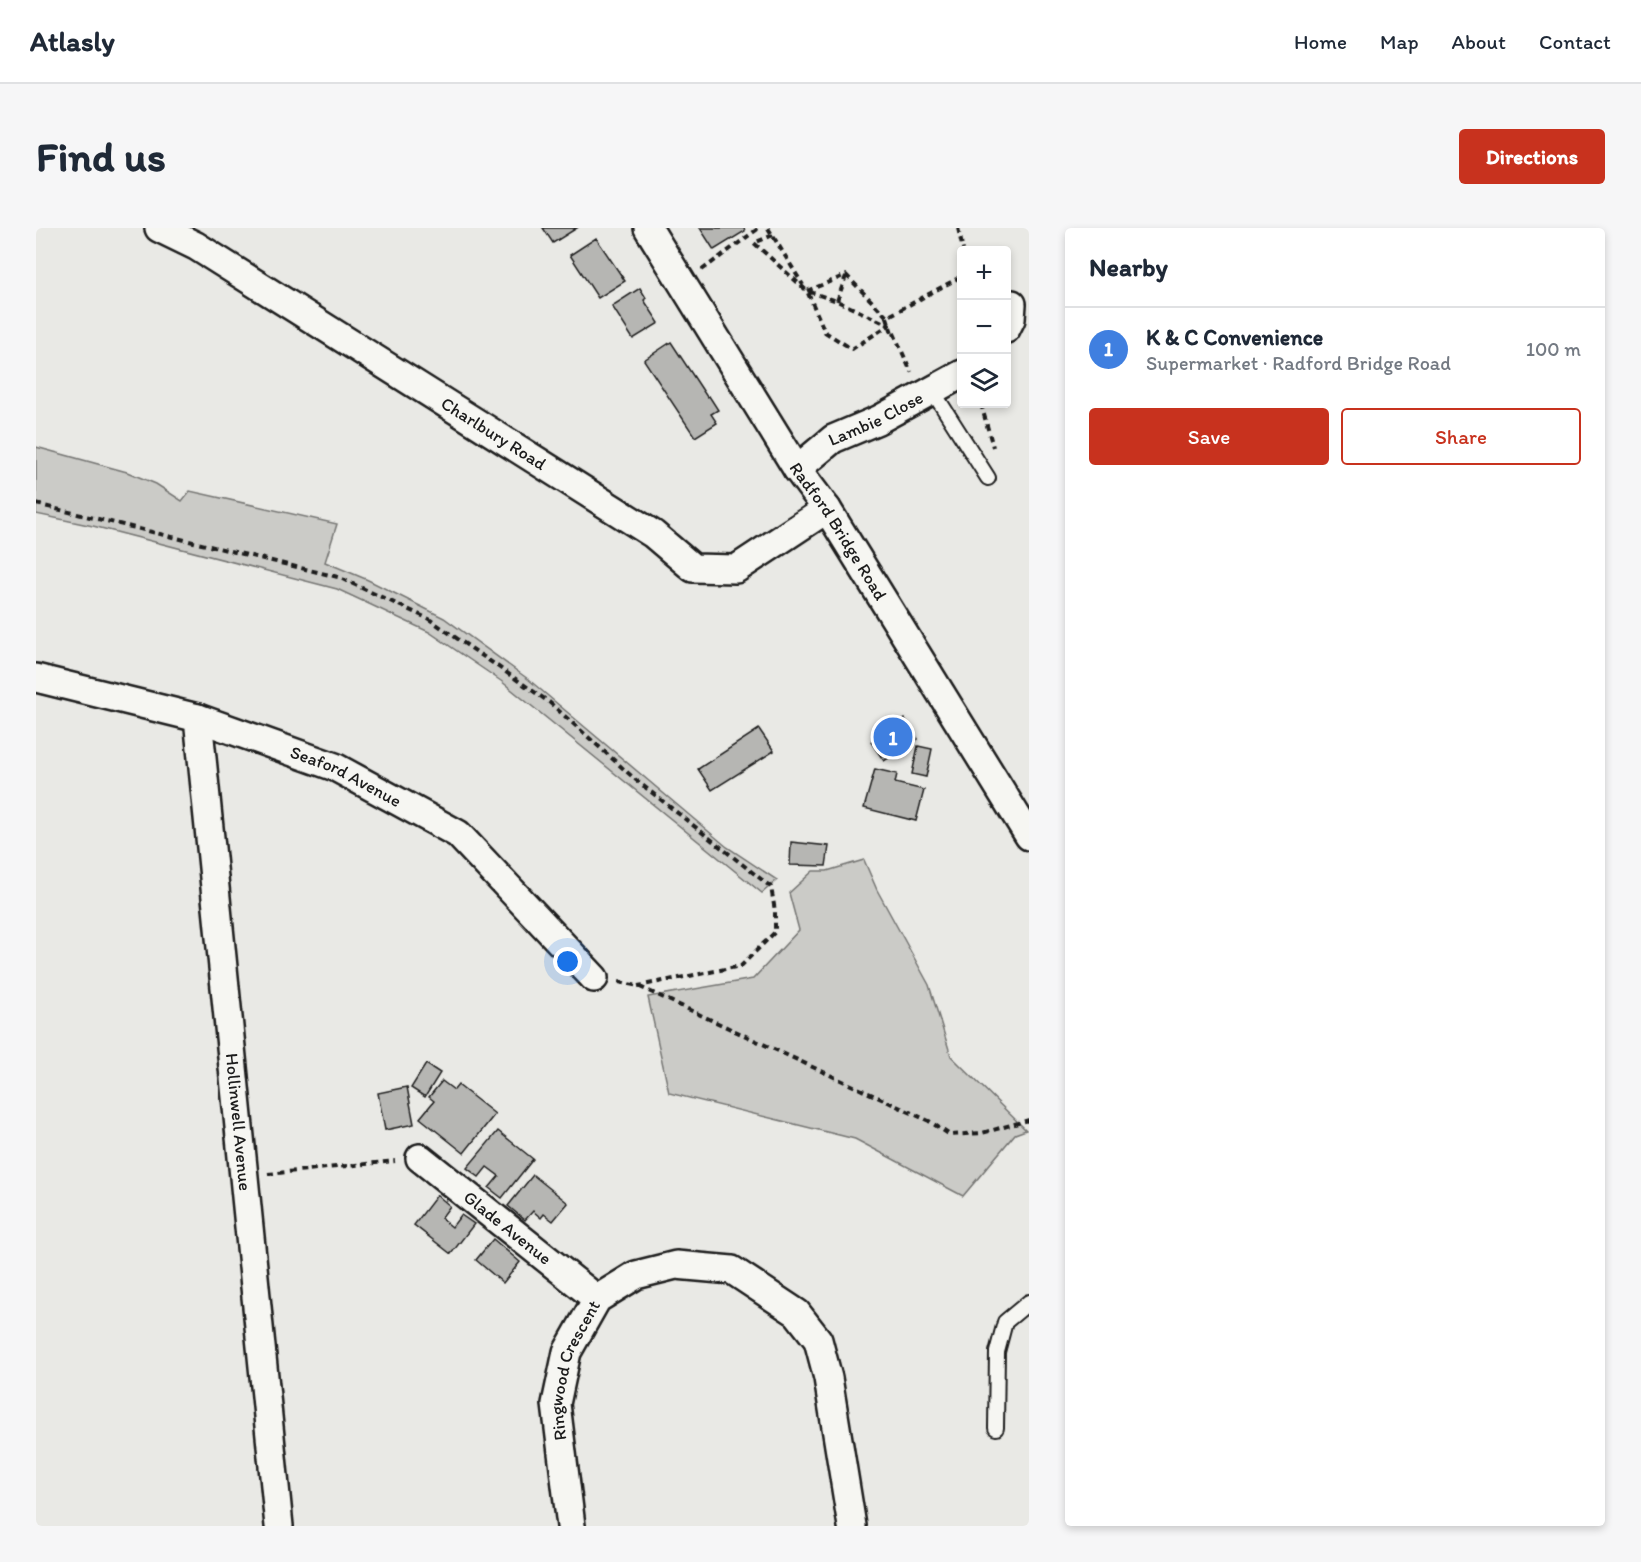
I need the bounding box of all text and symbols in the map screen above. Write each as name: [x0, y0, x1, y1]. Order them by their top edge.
text: Atlasly: [30, 24, 115, 58]
text: Home: [1294, 29, 1347, 54]
text: Map: [1380, 29, 1419, 54]
text: About: [1452, 29, 1506, 54]
text: Contact: [1539, 29, 1611, 54]
button: Directions: [1459, 129, 1605, 184]
text: Find us: [36, 131, 166, 182]
map controls: [957, 246, 1011, 408]
button: +: [957, 246, 1011, 300]
text: Nearby: [1089, 251, 1168, 283]
button: −: [957, 300, 1011, 354]
text: K & C Convenience: [1146, 324, 1323, 351]
text: 1: [1104, 337, 1113, 361]
text: 100 m: [1526, 337, 1581, 361]
text: Supermarket · Radford Bridge Road: [1146, 351, 1451, 375]
button: layers: [957, 354, 1011, 408]
street label: Lambie Close: [825, 386, 927, 451]
street label: Charlbury Road: [437, 392, 551, 475]
button: Save: [1089, 408, 1329, 465]
button: Share: [1341, 408, 1581, 465]
street label: Radford Bridge Road: [785, 458, 892, 605]
pin: 1: [874, 714, 912, 760]
street label: Seaford Avenue: [287, 741, 405, 812]
your location: [553, 947, 582, 976]
street label: Hollinwell Avenue: [221, 1052, 256, 1192]
street label: Glade Avenue: [459, 1186, 556, 1270]
street label: Ringwood Crescent: [545, 1296, 605, 1442]

